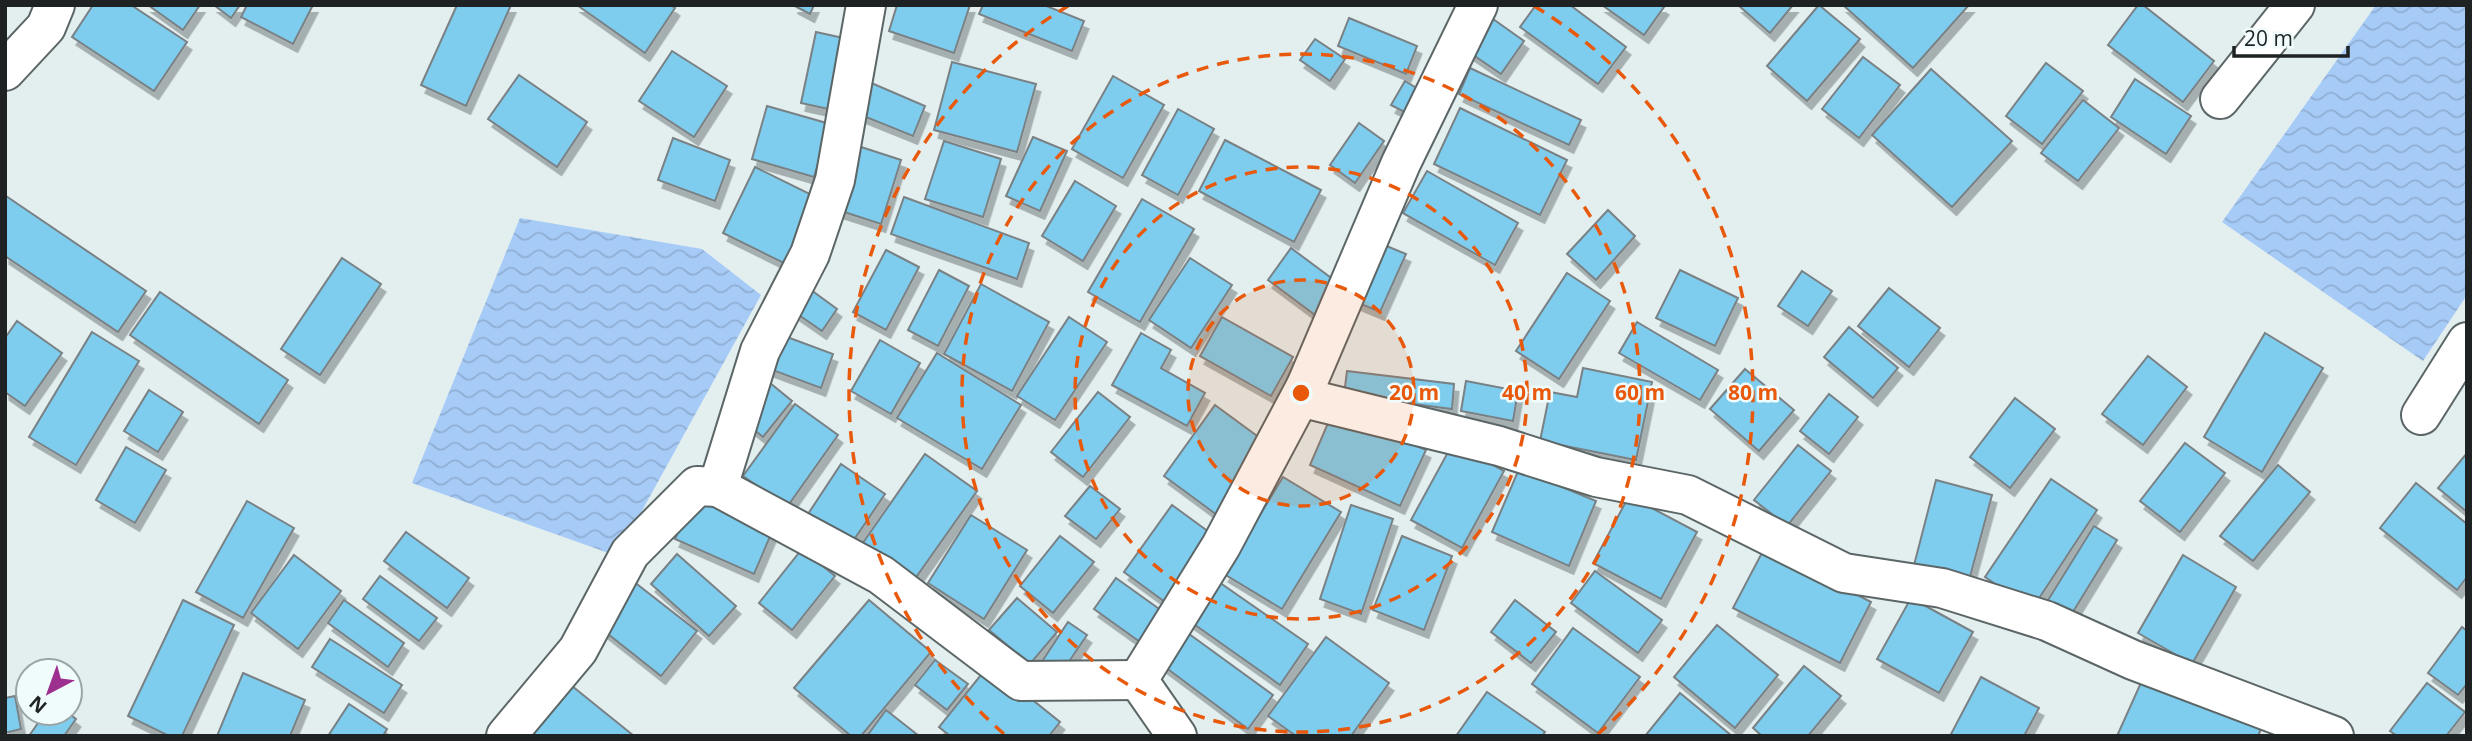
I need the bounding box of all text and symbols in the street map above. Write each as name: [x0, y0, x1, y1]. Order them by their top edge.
scale bar: [2234, 14, 2348, 58]
text: 20 m: [2244, 24, 2293, 52]
text: 20 m: [1389, 378, 1439, 406]
text: 40 m: [1502, 378, 1552, 406]
text: 60 m: [1615, 378, 1665, 406]
text: 80 m: [1728, 378, 1778, 406]
centre of rings: [1289, 381, 1313, 405]
north arrow: [14, 657, 84, 727]
text: N: [23, 690, 52, 720]

